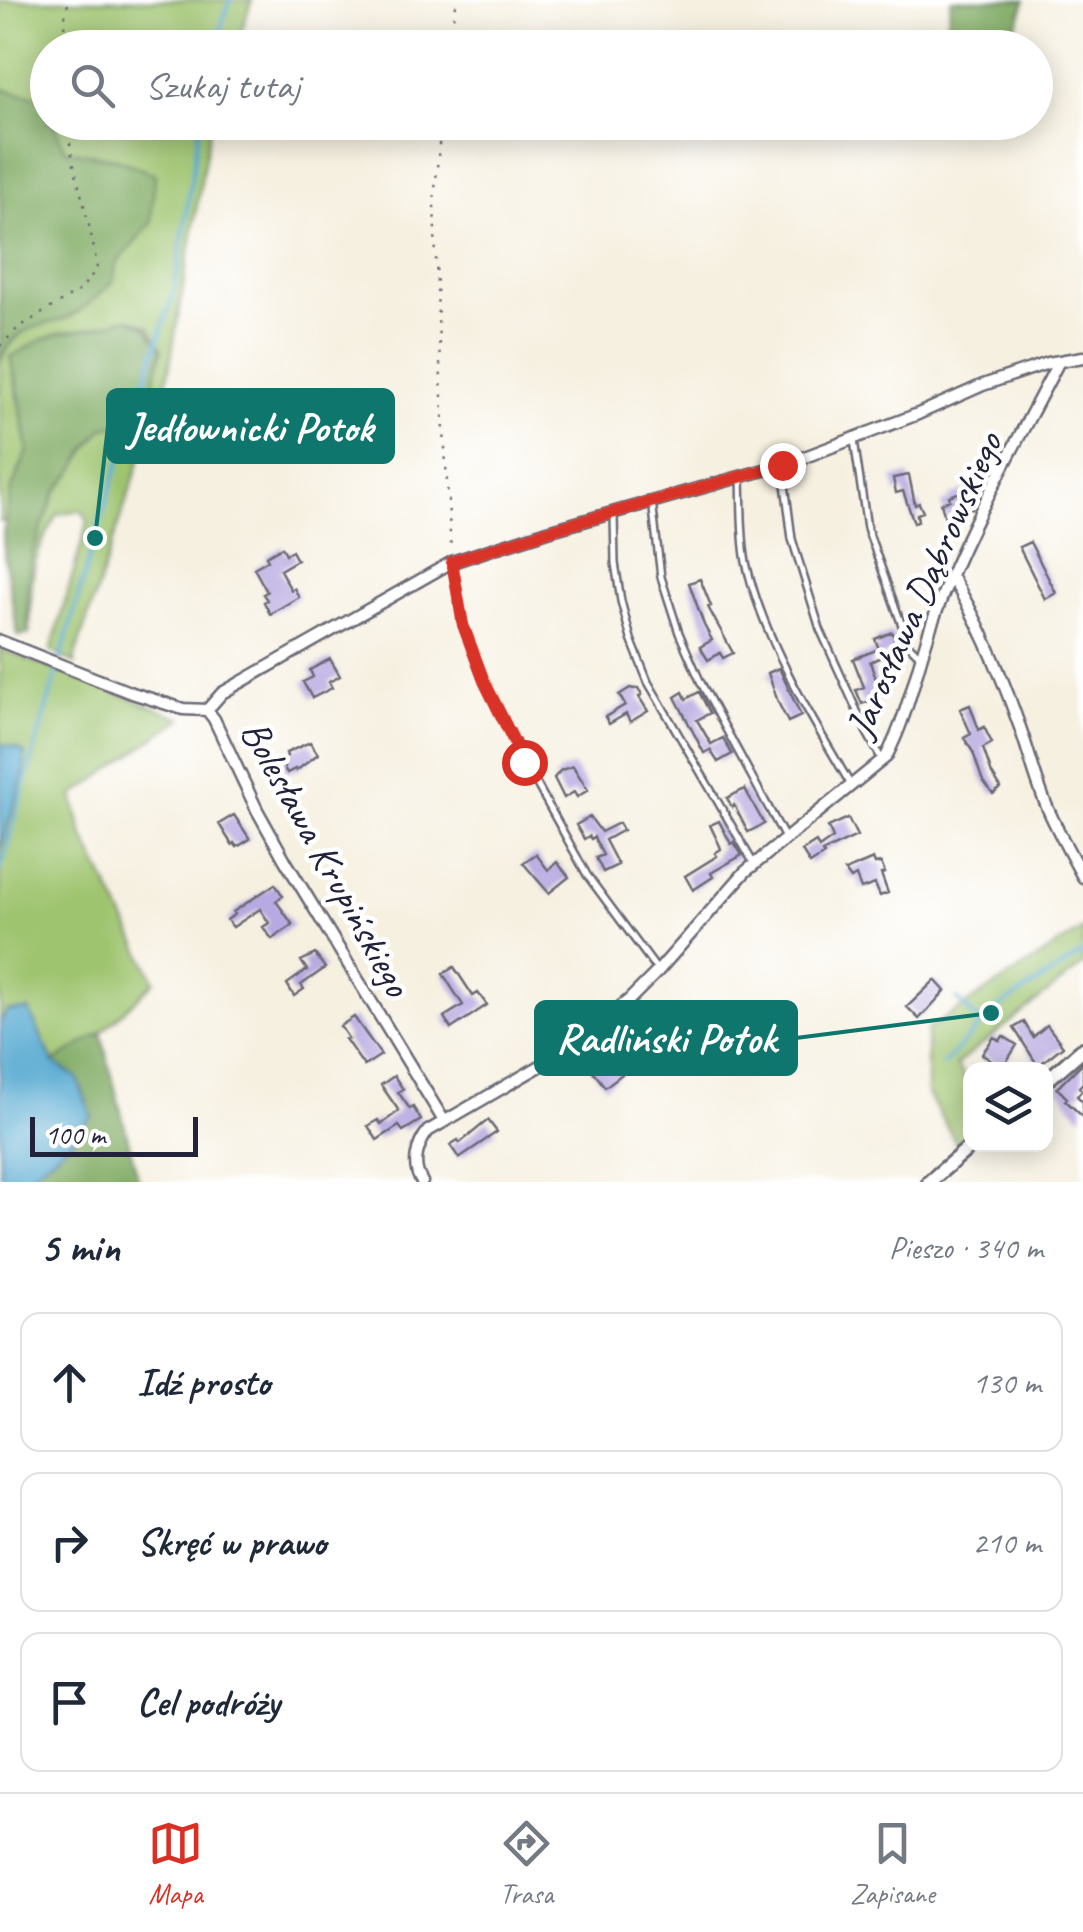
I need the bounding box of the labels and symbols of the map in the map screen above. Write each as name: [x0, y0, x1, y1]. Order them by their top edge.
callout: Jedłownicki Potok: [108, 390, 393, 462]
text: Jedłownicki Potok: [124, 401, 376, 454]
street label: Jarosława Dąbrowskiego: [834, 423, 1014, 747]
route end: [760, 443, 806, 489]
street label: Bolesława Krupińskiego: [230, 711, 423, 1006]
route start: [502, 740, 548, 786]
callout: Radliński Potok: [536, 1002, 796, 1074]
text: Radliński Potok: [556, 1012, 780, 1065]
scale bar: [30, 1112, 198, 1156]

